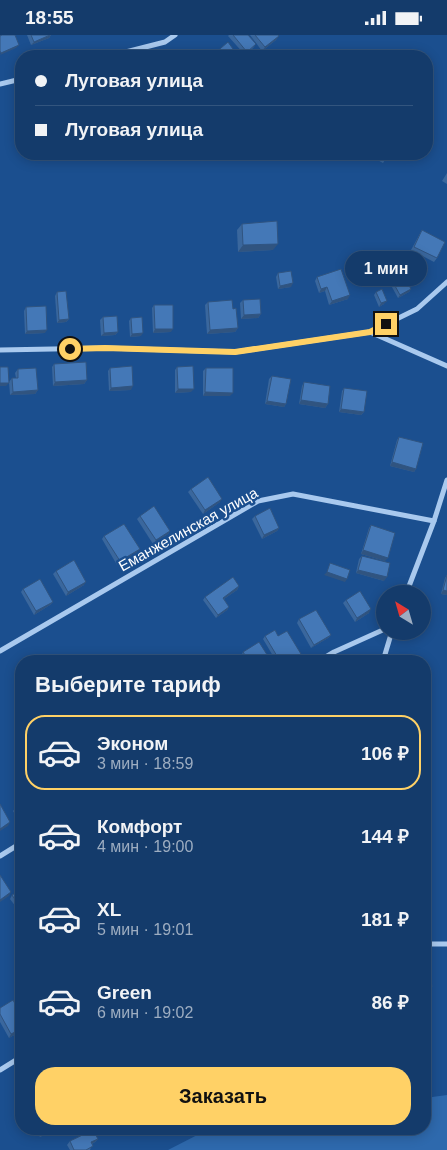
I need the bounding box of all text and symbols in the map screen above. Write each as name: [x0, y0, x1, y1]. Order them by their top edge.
text: 18:55: [25, 7, 74, 28]
text: Луговая улица: [65, 70, 203, 91]
text: Луговая улица: [65, 119, 203, 140]
callout: 1 мин: [345, 251, 427, 287]
text: 1 мин: [364, 260, 408, 277]
route end: [375, 313, 397, 335]
route start: [59, 338, 81, 360]
street label: Еманжелинская улица: [115, 483, 261, 574]
north arrow: [376, 585, 431, 640]
map controls: [376, 585, 431, 640]
text: Выберите тариф: [35, 672, 221, 697]
icon: car: [37, 730, 82, 775]
text: Эконом: [97, 733, 168, 754]
text: 106 ₽: [361, 743, 409, 764]
text: 3 мин · 18:59: [97, 755, 193, 772]
icon: car: [37, 813, 82, 858]
text: Комфорт: [97, 816, 182, 837]
text: 144 ₽: [361, 826, 409, 847]
text: 4 мин · 19:00: [97, 838, 193, 855]
icon: car: [37, 896, 82, 941]
text: XL: [97, 899, 121, 920]
text: 181 ₽: [361, 909, 409, 930]
text: 5 мин · 19:01: [97, 921, 193, 938]
icon: car: [37, 979, 82, 1024]
text: Green: [97, 982, 152, 1003]
text: 86 ₽: [372, 992, 409, 1013]
text: 6 мин · 19:02: [97, 1004, 193, 1021]
button: Заказать: [35, 1067, 411, 1125]

